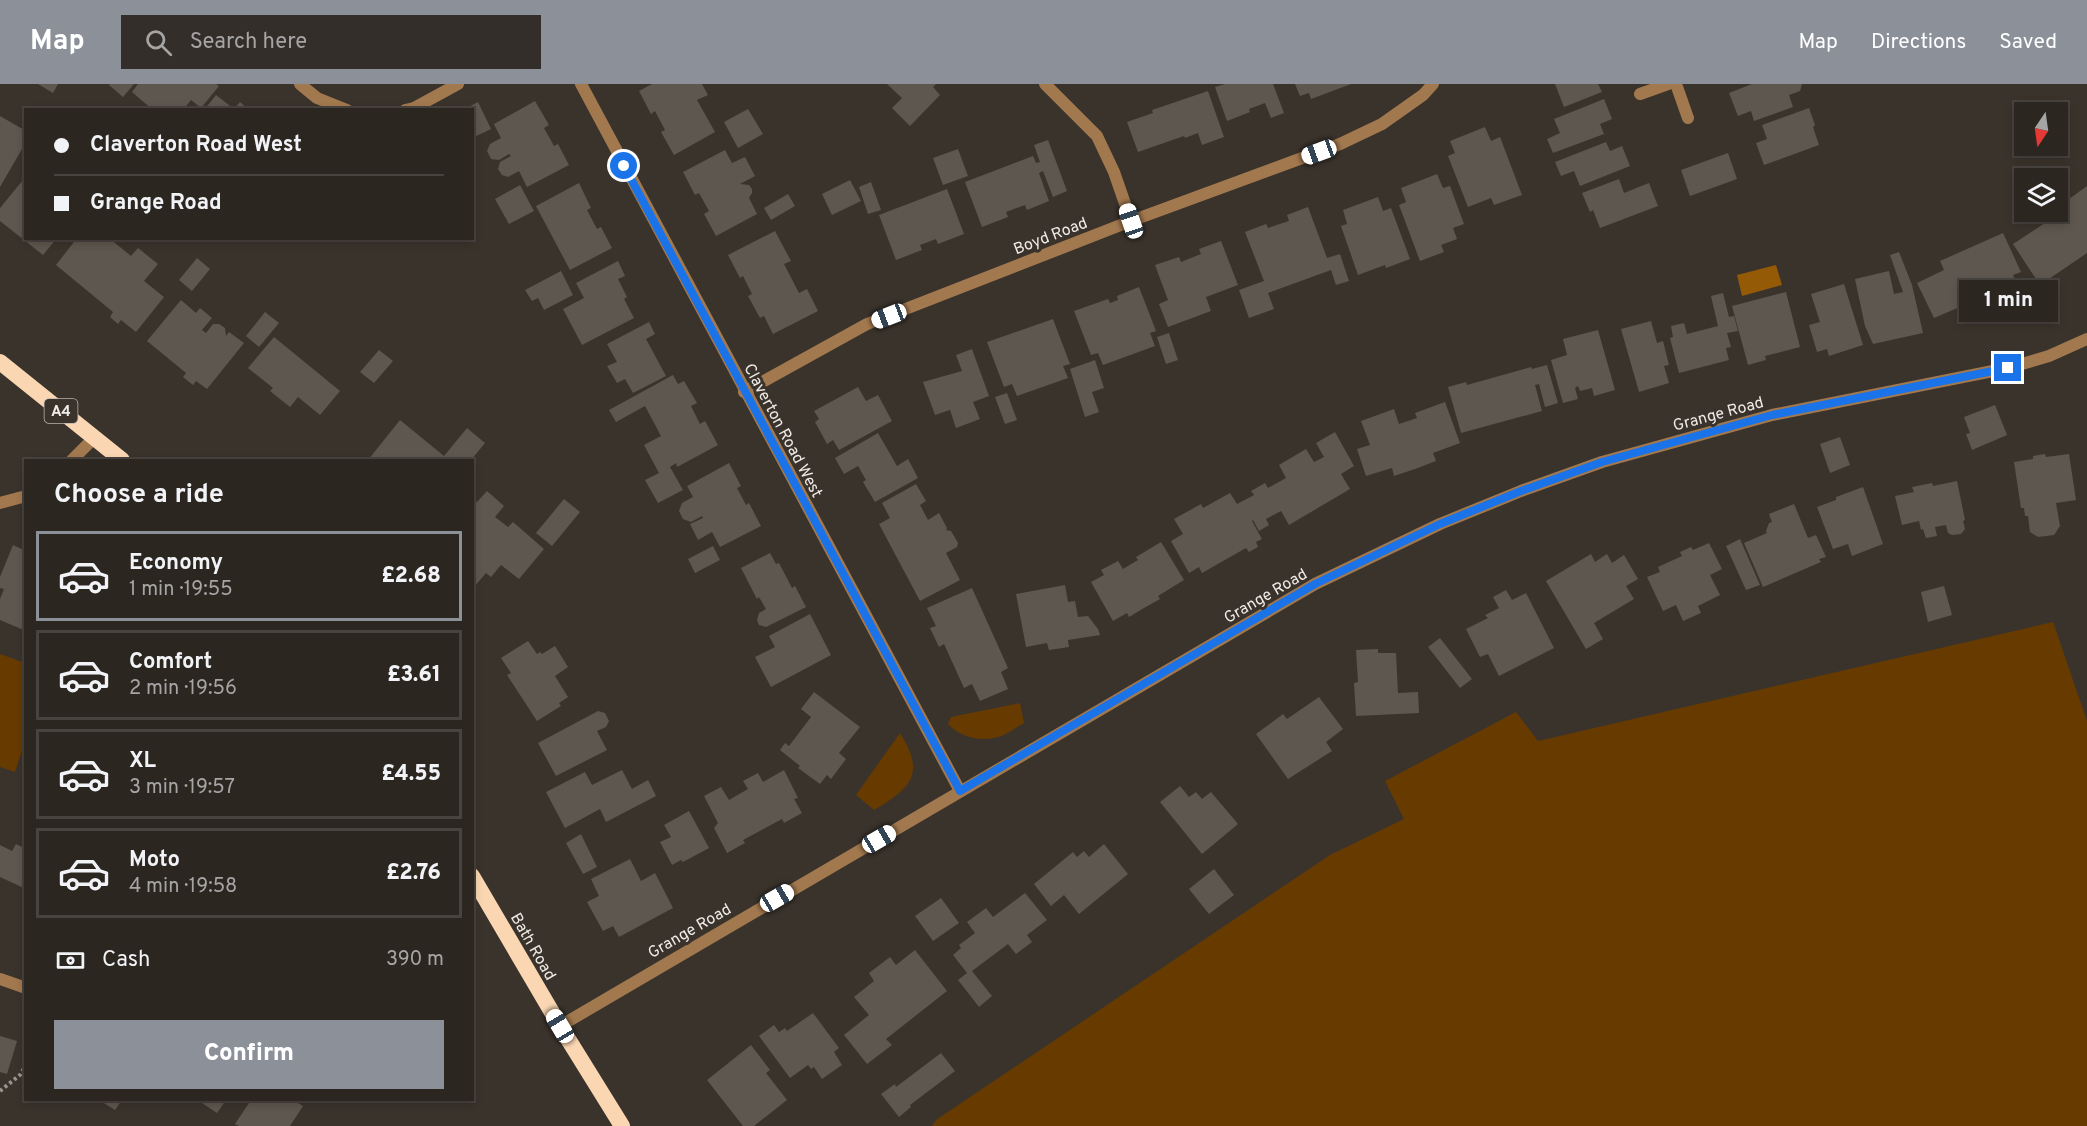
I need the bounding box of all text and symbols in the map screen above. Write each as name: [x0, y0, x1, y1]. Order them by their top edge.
search box: [121, 15, 541, 69]
text: Map: [30, 24, 85, 60]
icon: search: [142, 26, 175, 59]
text: Search here: [190, 29, 307, 56]
text: Map: [1798, 29, 1838, 56]
text: Directions: [1871, 29, 1966, 56]
text: Saved: [1999, 29, 2057, 56]
north arrow: [2014, 102, 2068, 156]
map controls: [2014, 102, 2068, 222]
text: Claverton Road West: [90, 132, 302, 159]
car: [1299, 137, 1339, 167]
route start: [610, 152, 637, 179]
button: layers: [2014, 168, 2068, 222]
text: Grange Road: [90, 190, 222, 217]
car: [1117, 201, 1145, 241]
street label: Boyd Road: [1011, 214, 1091, 260]
callout: 1 min: [1958, 281, 2058, 323]
text: 1 min: [1984, 288, 2033, 314]
car: [869, 301, 909, 331]
route end: [1994, 354, 2021, 381]
street label: Claverton Road West: [738, 360, 826, 502]
street label: Grange Road: [1671, 393, 1766, 437]
road number: A4: [44, 399, 78, 423]
text: Choose a ride: [54, 478, 224, 512]
icon: car: [57, 549, 111, 603]
text: Economy: [129, 550, 223, 577]
text: £2.68: [381, 563, 441, 590]
street label: Grange Road: [1221, 565, 1311, 629]
text: 1 min · 19:55: [129, 577, 233, 603]
icon: car: [57, 648, 111, 702]
text: Comfort: [129, 649, 212, 676]
text: £3.61: [387, 662, 441, 689]
text: 2 min · 19:56: [129, 676, 237, 702]
icon: car: [57, 747, 111, 801]
text: XL: [129, 748, 156, 775]
text: £4.55: [381, 761, 441, 788]
text: 3 min · 19:57: [129, 775, 235, 801]
car: [859, 822, 899, 856]
icon: car: [57, 846, 111, 900]
text: Moto: [129, 847, 180, 874]
text: £2.76: [386, 860, 441, 887]
text: 4 min · 19:58: [129, 874, 237, 900]
car: [757, 881, 797, 915]
street label: Grange Road: [645, 900, 735, 964]
street label: Bath Road: [505, 910, 560, 984]
icon: cash: [54, 944, 87, 977]
text: Cash: [102, 947, 151, 974]
text: 390 m: [386, 947, 444, 973]
car: [543, 1006, 577, 1046]
button: Confirm: [54, 1020, 444, 1089]

